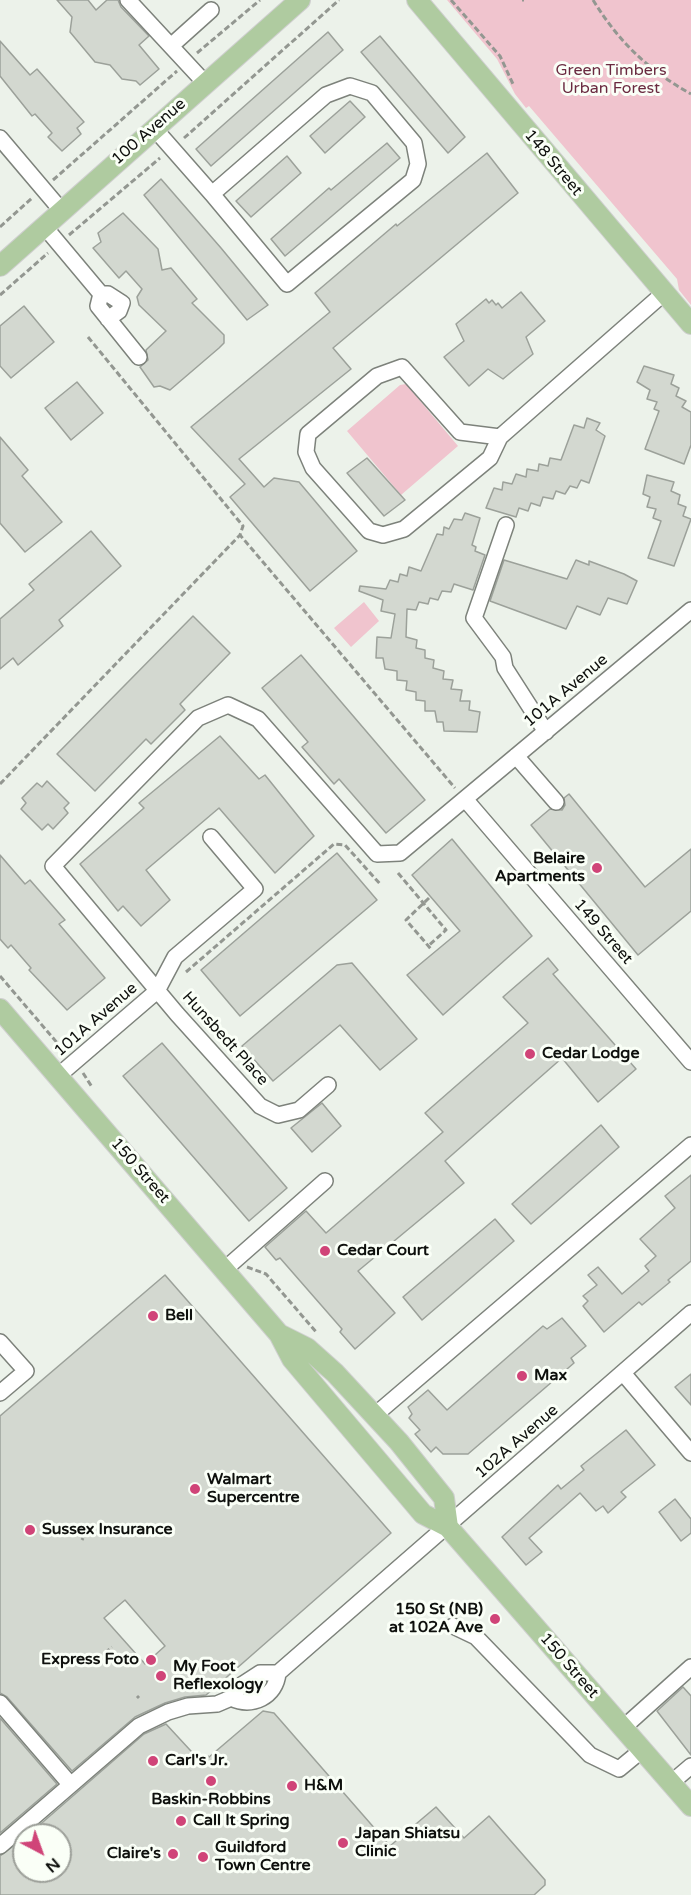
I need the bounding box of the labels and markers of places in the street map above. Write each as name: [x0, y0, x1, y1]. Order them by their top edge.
place label: Belaire Apartments: [495, 849, 585, 887]
marker: Belaire Apartments: [590, 861, 604, 875]
place label: Cedar Lodge: [542, 1044, 639, 1064]
marker: Cedar Lodge: [523, 1047, 537, 1061]
place label: Cedar Court: [337, 1241, 429, 1261]
marker: Cedar Court: [318, 1244, 332, 1258]
place label: Bell: [165, 1306, 193, 1326]
marker: Bell: [146, 1309, 160, 1323]
place label: Max: [534, 1366, 567, 1386]
marker: Max: [515, 1369, 529, 1383]
place label: Walmart Supercentre: [207, 1470, 300, 1508]
marker: Walmart Supercentre: [188, 1482, 202, 1496]
place label: Sussex Insurance: [42, 1520, 173, 1540]
marker: Sussex Insurance: [23, 1523, 37, 1537]
place label: 150 St (NB) at 102A Ave: [389, 1600, 483, 1638]
marker: 150 St (NB) at 102A Ave: [488, 1612, 502, 1626]
place label: Express Foto: [41, 1650, 139, 1670]
marker: Express Foto: [144, 1653, 158, 1667]
place label: My Foot Reflexology: [173, 1657, 263, 1695]
marker: My Foot Reflexology: [154, 1669, 168, 1683]
place label: Carl's Jr.: [165, 1751, 228, 1771]
marker: Carl's Jr.: [146, 1754, 160, 1768]
marker: Baskin-Robbins: [204, 1774, 218, 1788]
place label: H&M: [304, 1776, 343, 1796]
marker: H&M: [285, 1779, 299, 1793]
place label: Baskin-Robbins: [151, 1790, 271, 1810]
place label: Call It Spring: [193, 1811, 290, 1831]
marker: Call It Spring: [174, 1814, 188, 1828]
place label: Japan Shiatsu Clinic: [355, 1824, 460, 1862]
marker: Japan Shiatsu Clinic: [336, 1836, 350, 1850]
place label: Guildford Town Centre: [215, 1838, 310, 1876]
place label: Claire's: [107, 1844, 161, 1864]
marker: Claire's: [166, 1847, 180, 1861]
marker: Guildford Town Centre: [196, 1850, 210, 1864]

